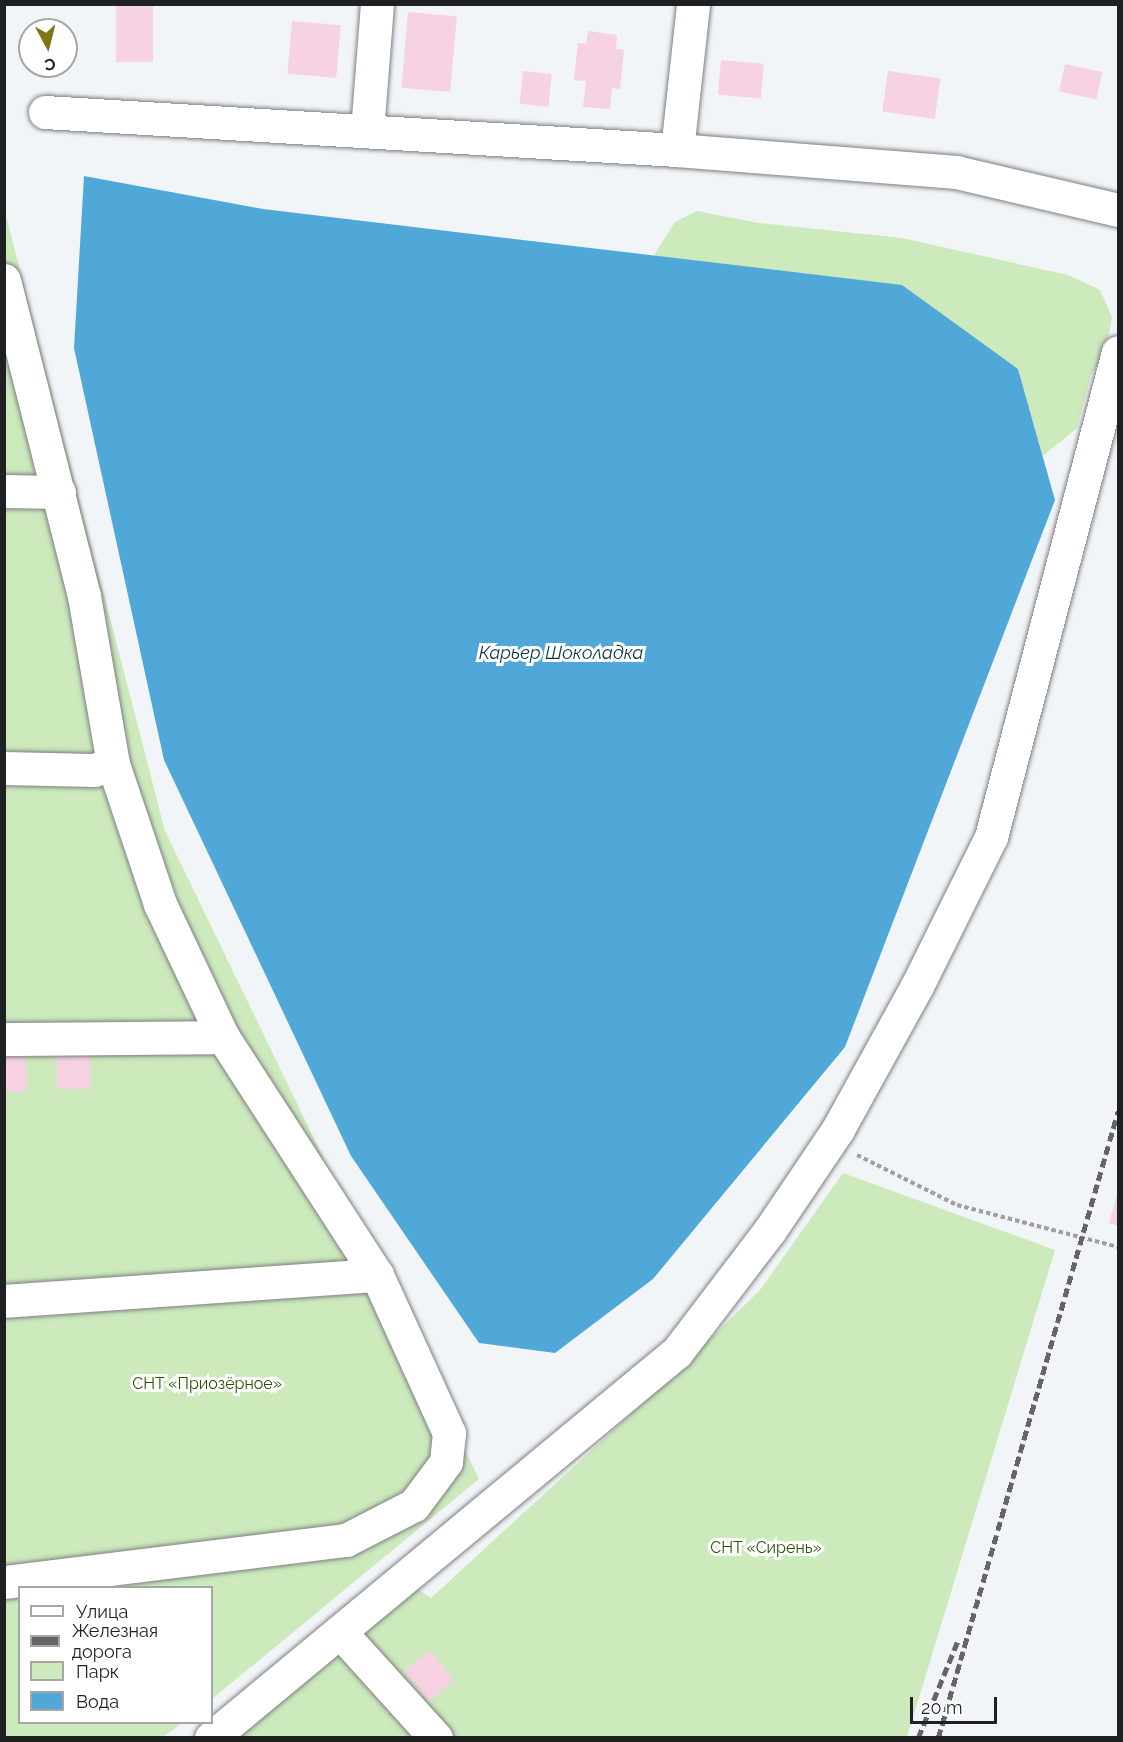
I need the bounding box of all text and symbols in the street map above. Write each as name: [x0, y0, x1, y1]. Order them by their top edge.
north arrow: [18, 18, 78, 78]
text: С: [43, 54, 57, 74]
water label: Карьер Шоколадка: [479, 642, 643, 664]
park label: СНТ «Приозёрное»: [132, 1374, 282, 1394]
park label: СНТ «Сирень»: [710, 1538, 822, 1558]
legend: [18, 1586, 213, 1724]
text: Улица: [76, 1601, 128, 1622]
text: Железная дорога: [72, 1620, 158, 1662]
text: Парк: [76, 1661, 119, 1682]
scale bar: [913, 1685, 1000, 1723]
text: Вода: [76, 1691, 119, 1712]
text: 20 m: [921, 1697, 963, 1718]

